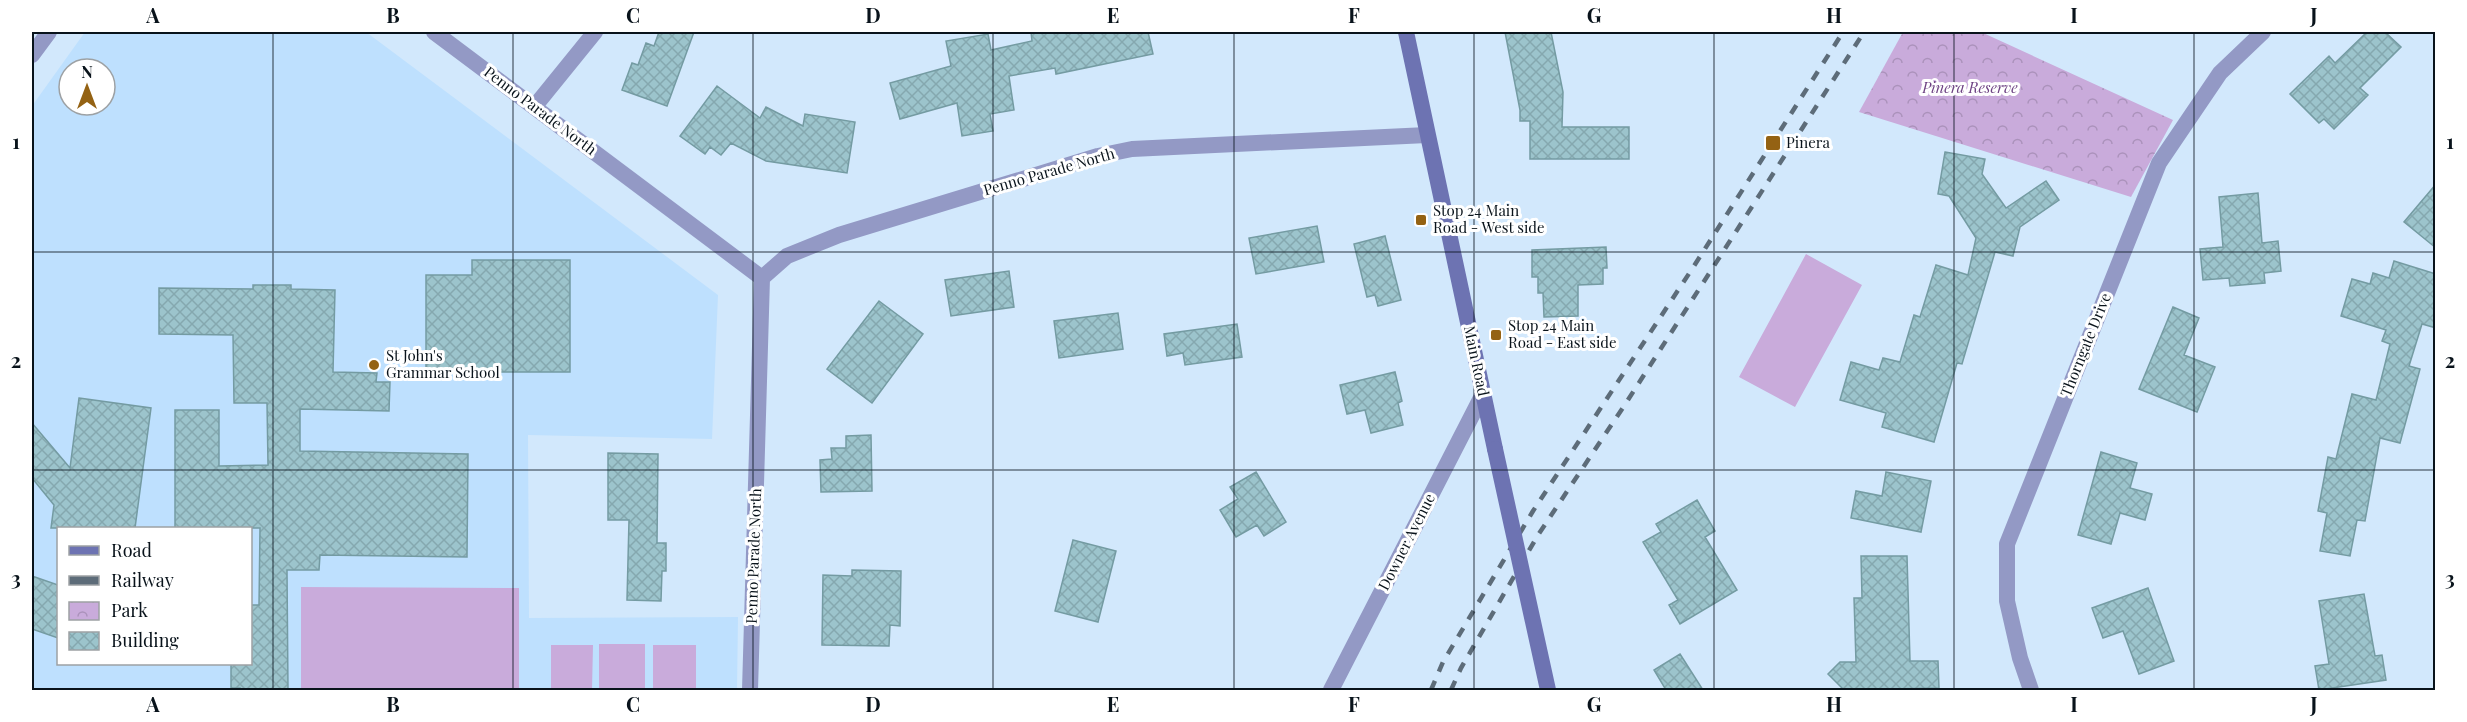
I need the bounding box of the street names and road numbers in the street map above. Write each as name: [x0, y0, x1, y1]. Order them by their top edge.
street label: Penno Parade North: [480, 61, 601, 159]
street label: Penno Parade North: [981, 143, 1117, 199]
street label: Thorngate Drive: [2055, 290, 2115, 400]
street label: Main Road: [1460, 324, 1494, 398]
street label: Penno Parade North: [741, 488, 765, 624]
street label: Downer Avenue: [1373, 490, 1439, 593]

